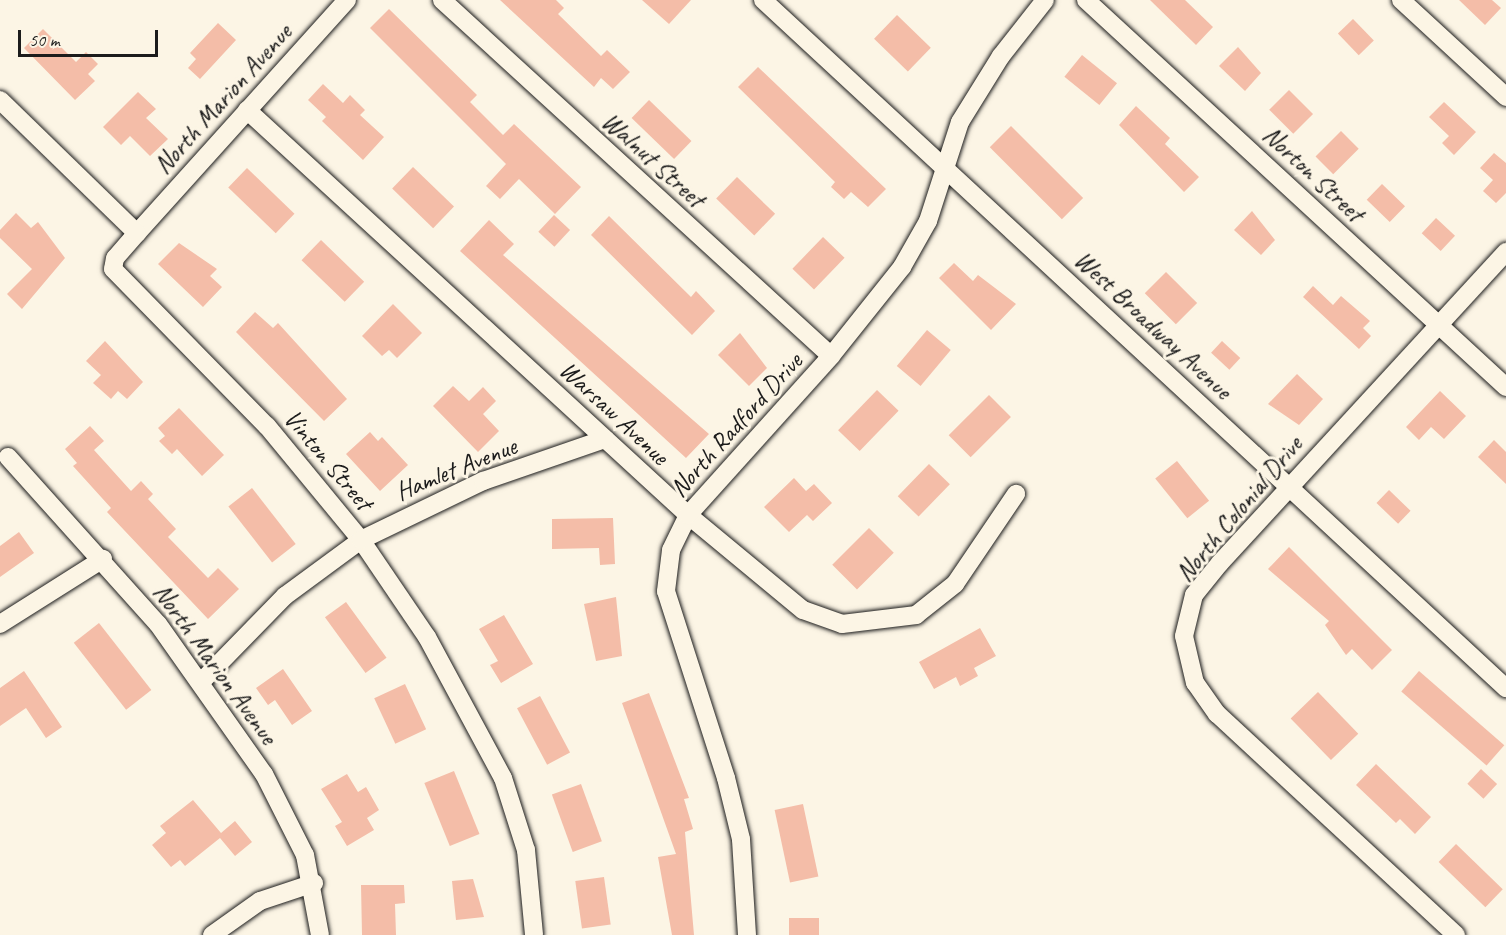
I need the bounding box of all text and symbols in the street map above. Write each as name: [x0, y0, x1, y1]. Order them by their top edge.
street label: North Marion Avenue: [147, 17, 299, 181]
scale bar: [21, 18, 160, 56]
text: 50 m: [29, 29, 60, 51]
street label: Walnut Street: [595, 106, 711, 214]
street label: Norton Street: [1256, 119, 1370, 229]
street label: West Broadway Avenue: [1068, 244, 1238, 406]
street label: North Radford Drive: [662, 346, 810, 504]
street label: Warsaw Avenue: [553, 354, 675, 472]
street label: Vinton Street: [277, 403, 379, 517]
street label: North Colonial Drive: [1169, 430, 1309, 588]
street label: Hamlet Avenue: [391, 431, 521, 507]
street label: North Marion Avenue: [146, 577, 284, 751]

